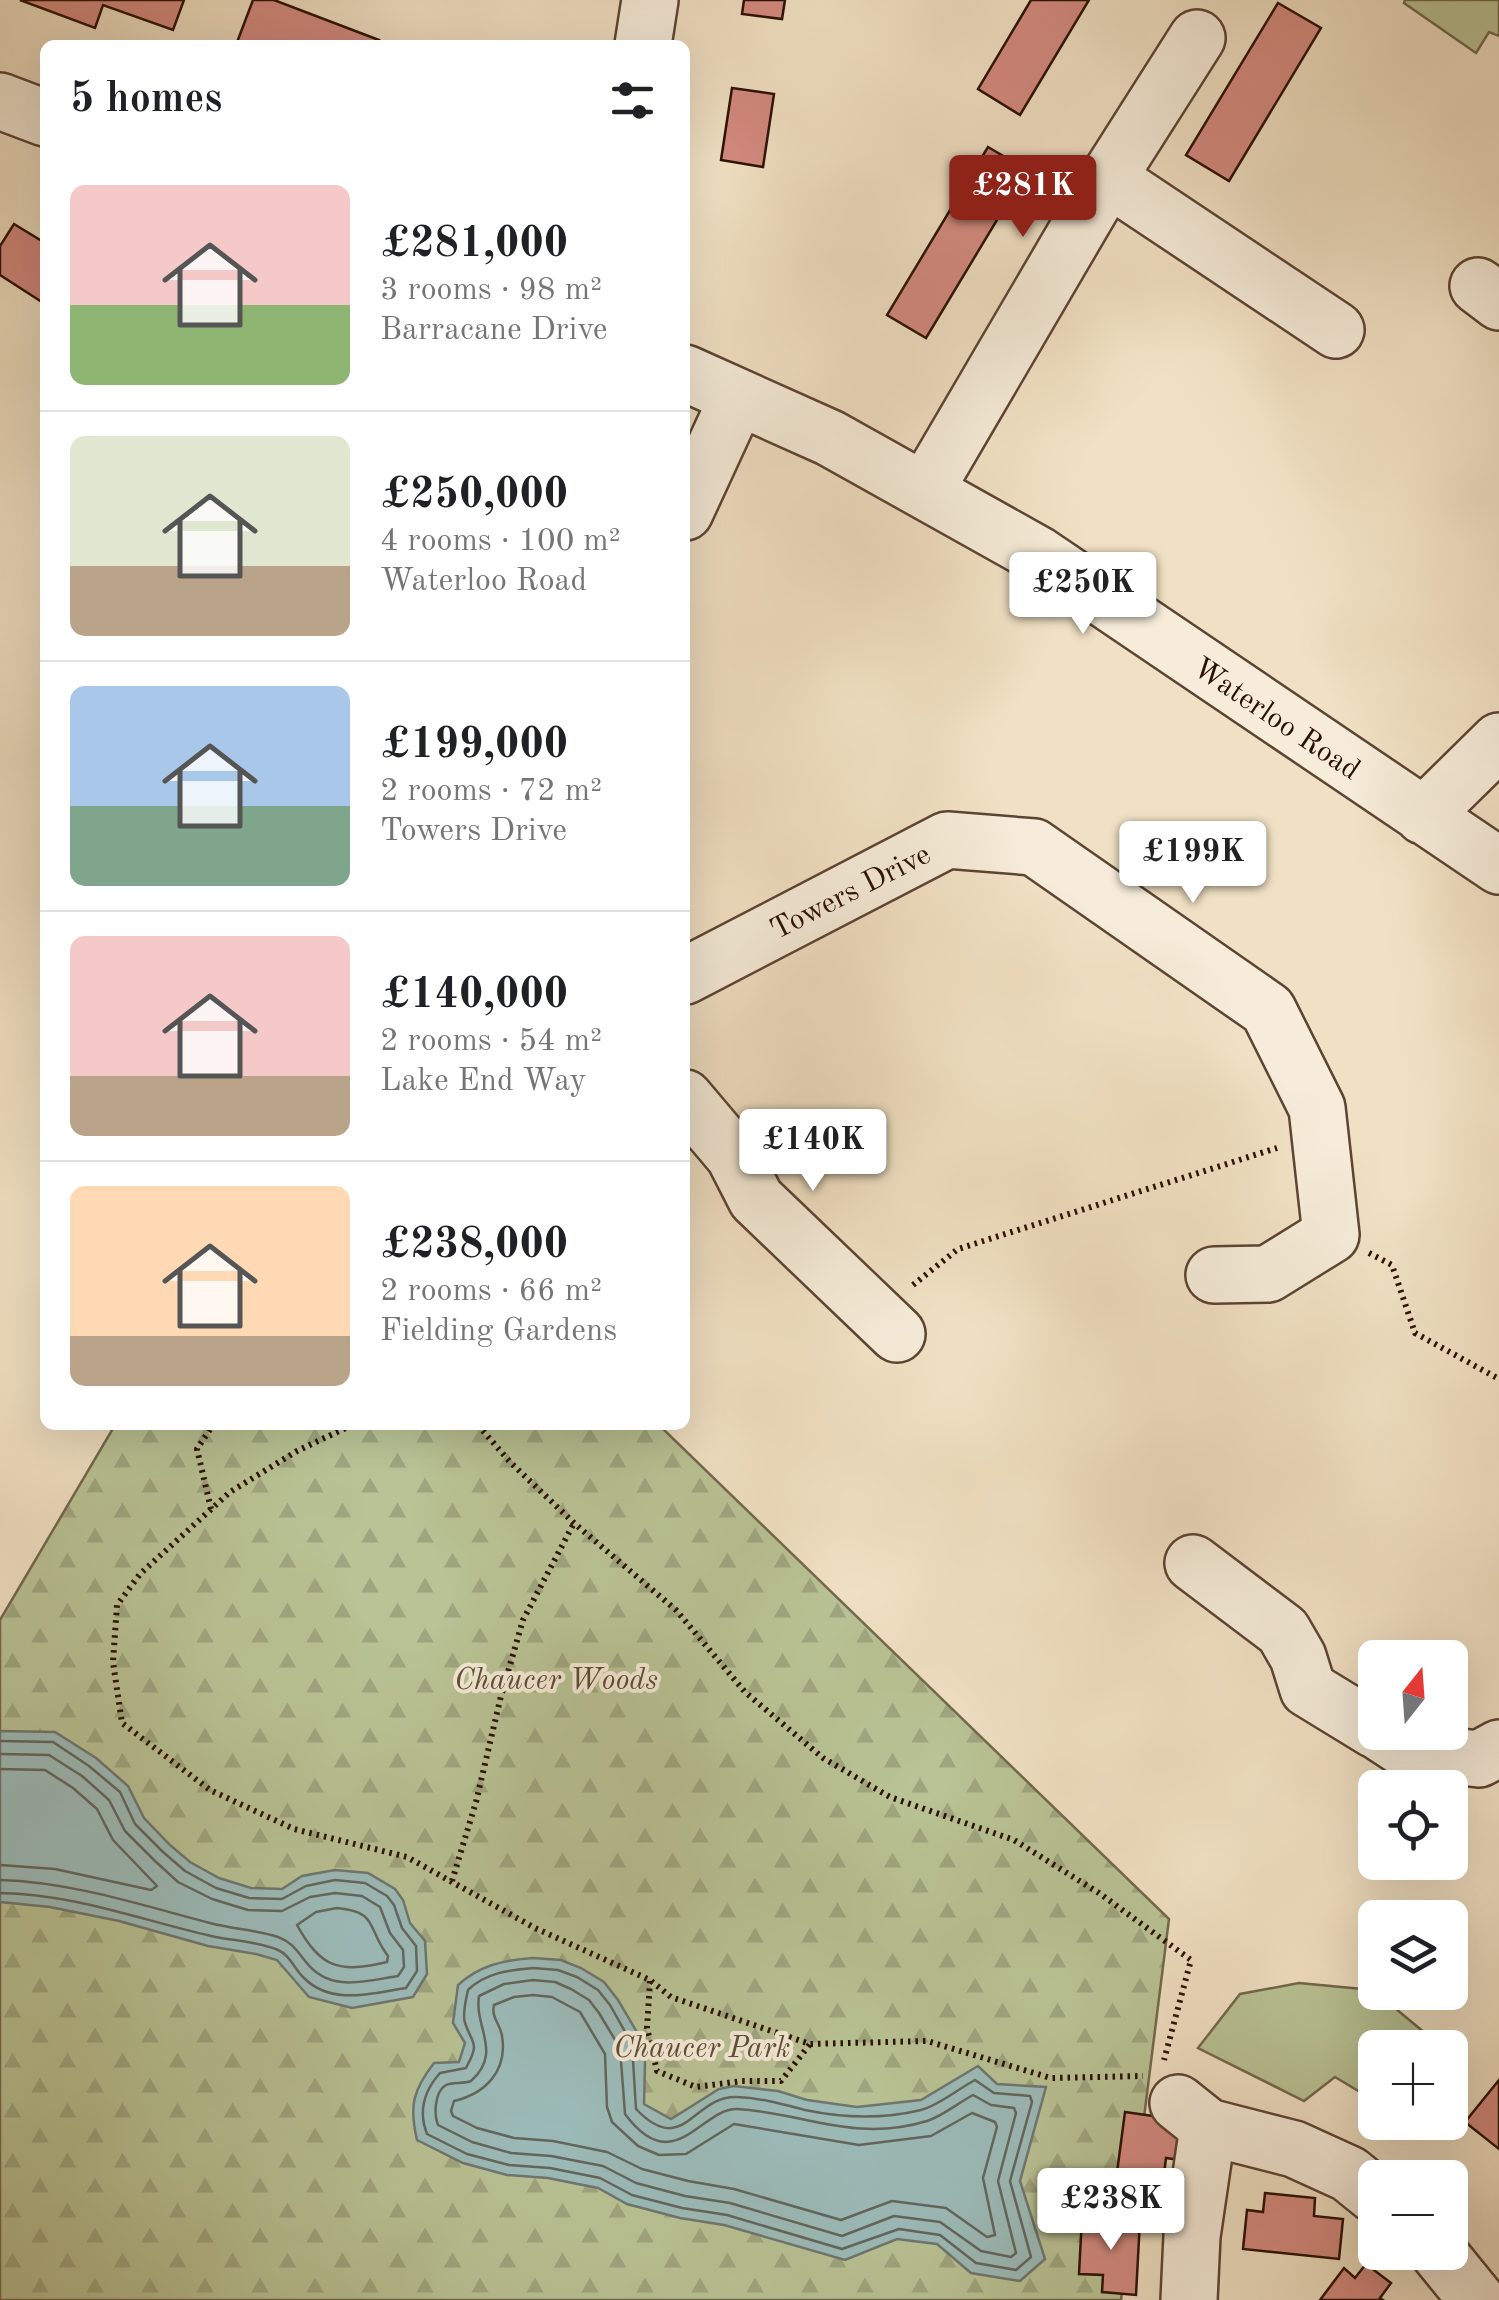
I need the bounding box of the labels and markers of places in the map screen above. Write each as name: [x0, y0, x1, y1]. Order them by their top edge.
pin: £281K: [953, 155, 1093, 240]
pin: £250K: [1013, 552, 1153, 637]
pin: £199K: [1123, 821, 1263, 906]
pin: £140K: [743, 1109, 883, 1194]
pin: £238K: [1041, 2168, 1181, 2253]

